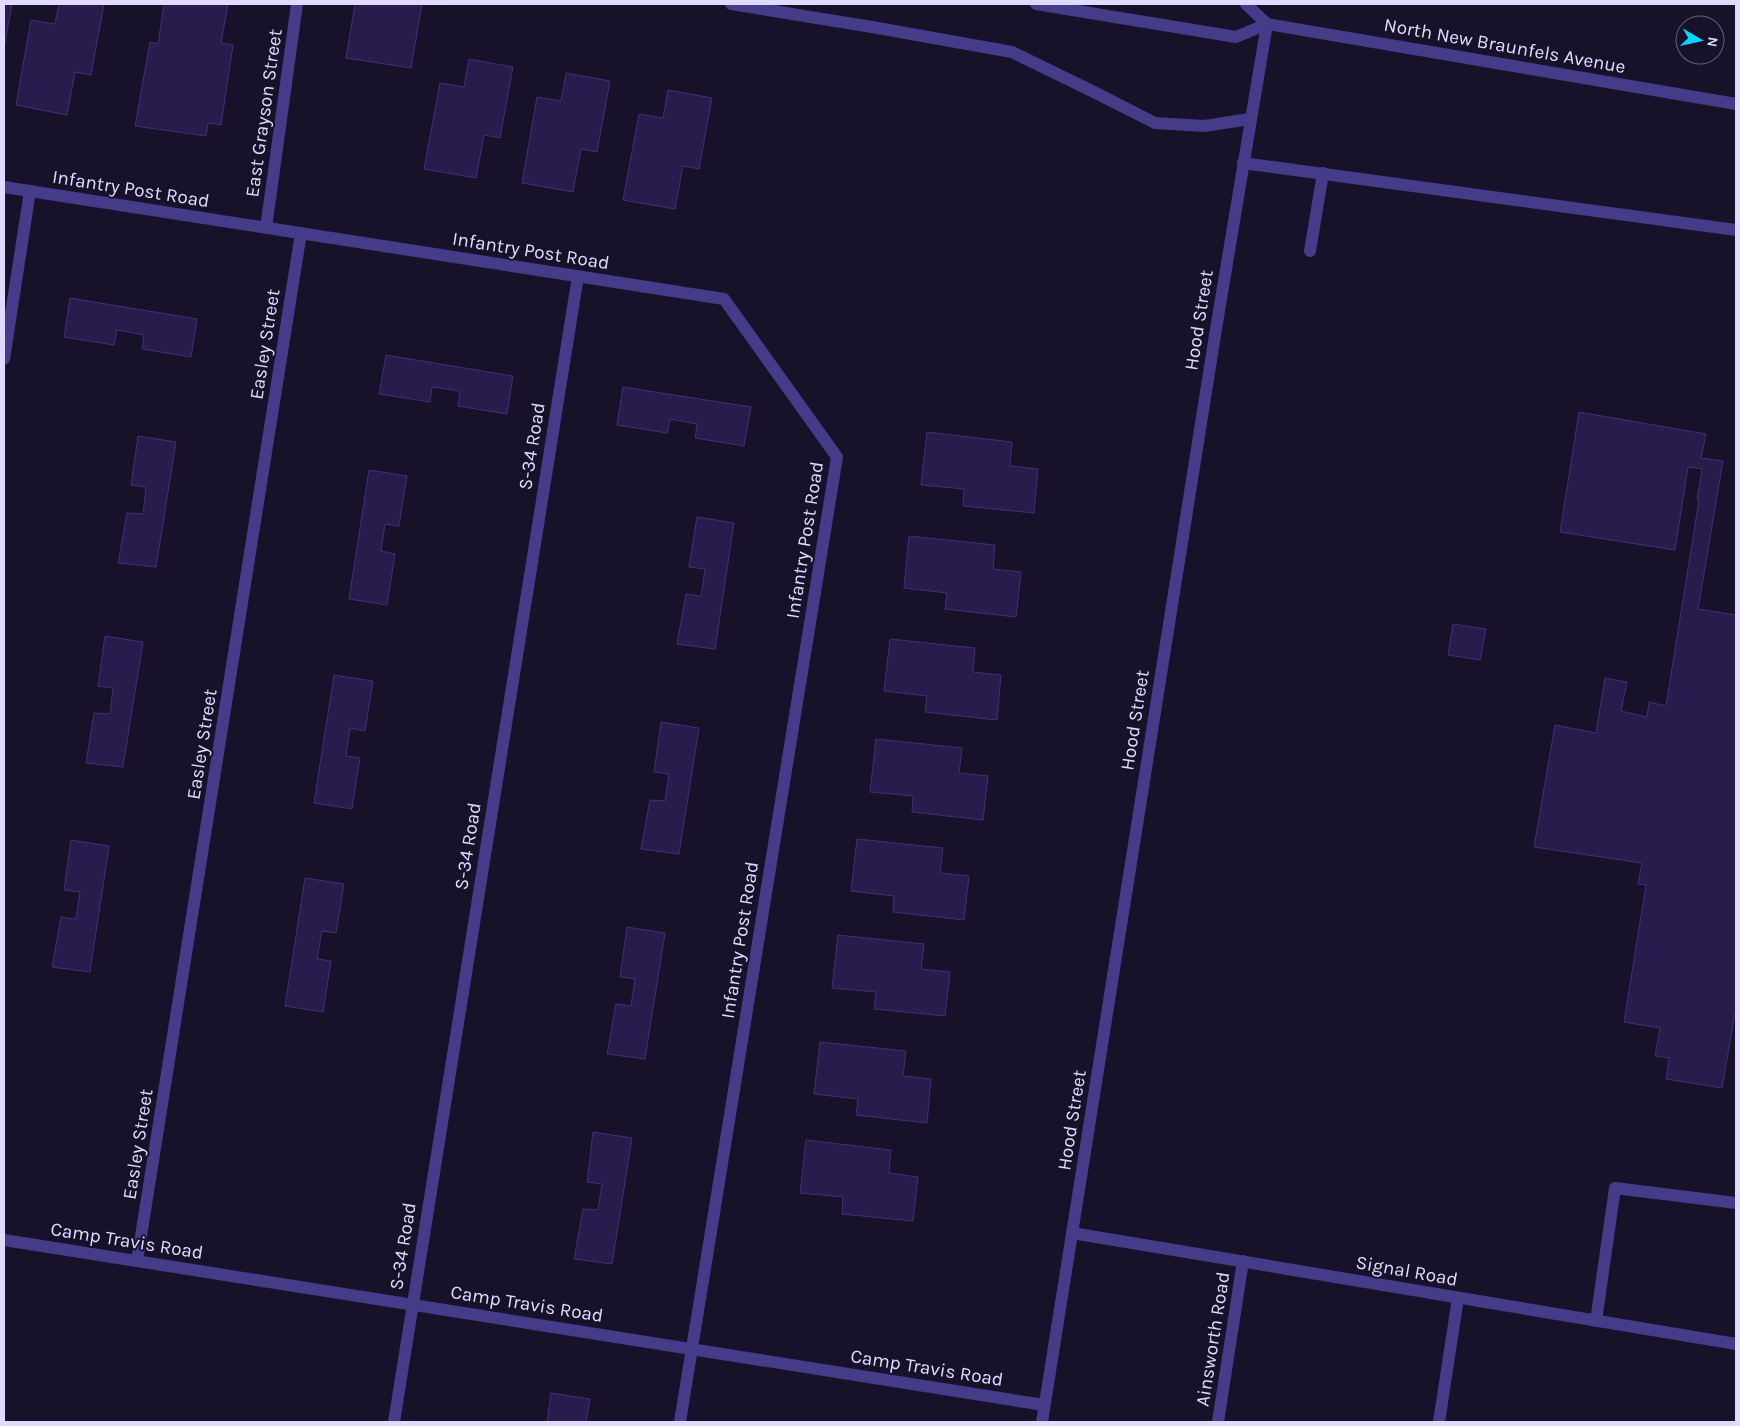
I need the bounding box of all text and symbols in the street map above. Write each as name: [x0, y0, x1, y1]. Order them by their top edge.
street label: North New Braunfels Avenue: [1382, 14, 1627, 78]
north arrow: [1675, 15, 1725, 65]
street label: East Grayson Street: [241, 28, 287, 199]
text: N: [1703, 36, 1722, 48]
street label: Infantry Post Road: [51, 166, 211, 212]
street label: Infantry Post Road: [451, 228, 611, 274]
street label: Hood Street: [1180, 268, 1218, 372]
street label: Easley Street: [245, 287, 285, 401]
street label: S-34 Road: [514, 401, 550, 491]
street label: Infantry Post Road: [782, 460, 828, 620]
street label: Hood Street: [1116, 668, 1154, 772]
street label: Easley Street: [182, 687, 222, 801]
street label: S-34 Road: [450, 801, 486, 891]
street label: Infantry Post Road: [717, 860, 763, 1020]
street label: Hood Street: [1053, 1068, 1091, 1172]
street label: Easley Street: [118, 1087, 158, 1201]
street label: S-34 Road: [385, 1201, 421, 1291]
street label: Camp Travis Road: [49, 1218, 205, 1264]
street label: Signal Road: [1354, 1251, 1460, 1291]
street label: Ainsworth Road: [1191, 1270, 1234, 1408]
street label: Camp Travis Road: [449, 1281, 605, 1327]
street label: Camp Travis Road: [849, 1345, 1005, 1391]

